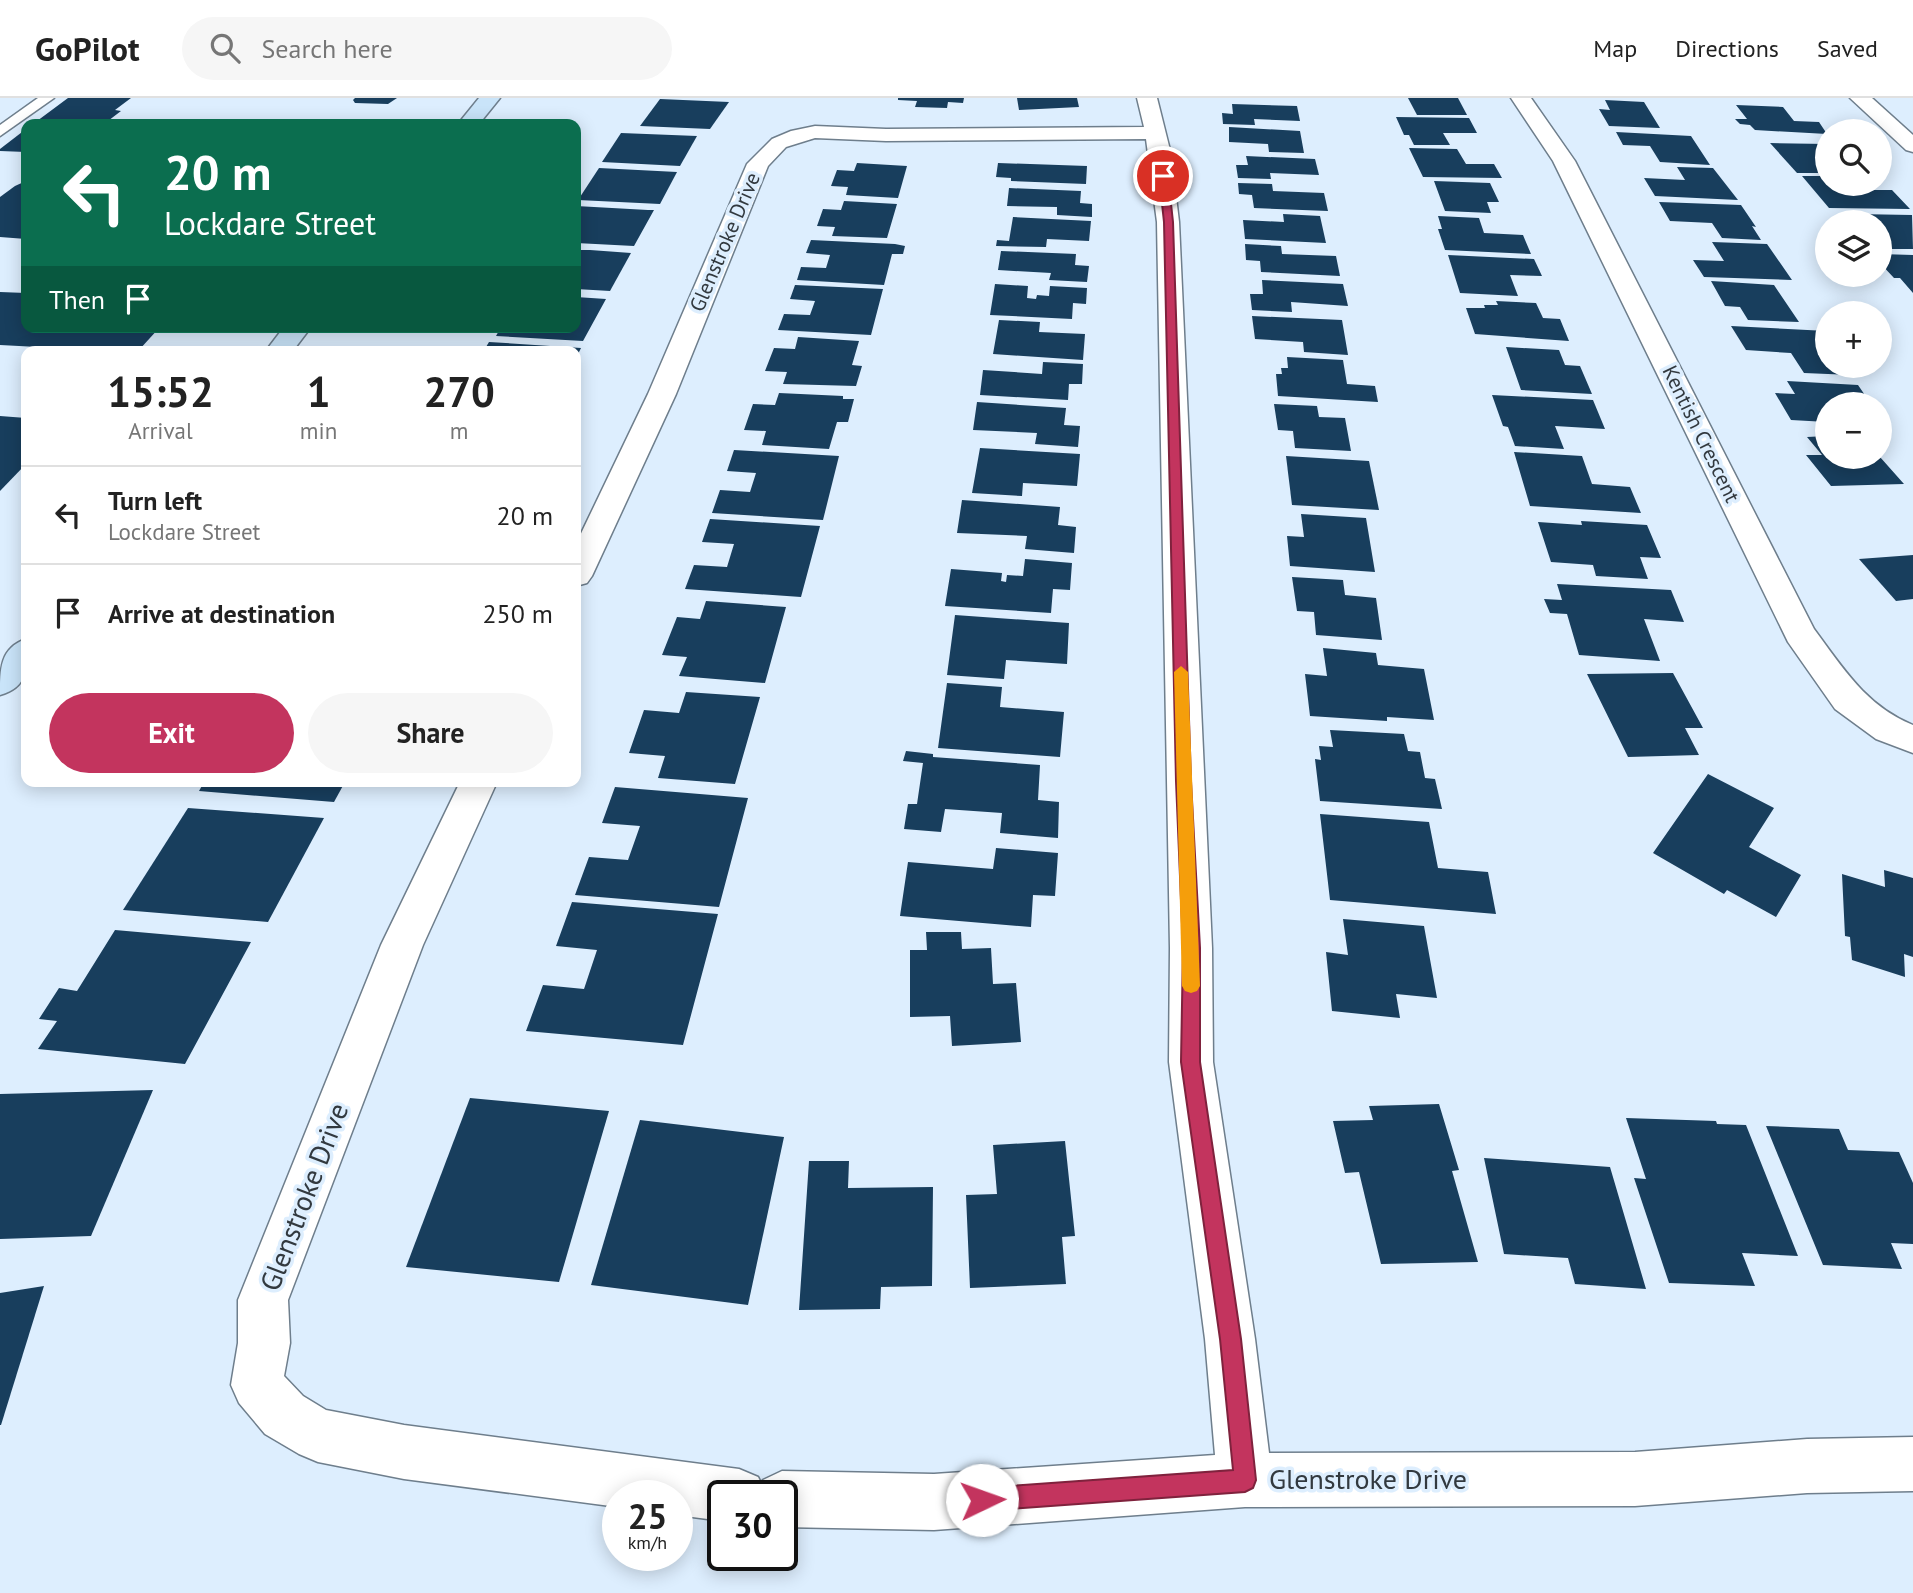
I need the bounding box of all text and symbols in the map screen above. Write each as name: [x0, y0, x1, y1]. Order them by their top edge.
search box: [182, 17, 672, 80]
text: GoPilot: [35, 27, 140, 70]
icon: search: [206, 29, 244, 67]
text: Search here: [262, 32, 393, 65]
text: Map: [1593, 33, 1637, 64]
text: Directions: [1675, 33, 1779, 64]
text: Saved: [1817, 33, 1878, 64]
map controls: [1815, 119, 1892, 469]
button: search: [1815, 119, 1892, 196]
text: 20 m: [164, 140, 271, 204]
pin: [1133, 146, 1193, 206]
icon: left: [49, 147, 140, 238]
icon: arrive: [1144, 157, 1182, 195]
street label: Glenstroke Drive: [683, 168, 766, 315]
text: Lockdare Street: [164, 202, 376, 244]
button: layers: [1815, 210, 1892, 287]
icon: arrive: [119, 280, 157, 318]
text: Then: [49, 283, 105, 316]
button: +: [1815, 301, 1892, 378]
street label: Kentish Crescent: [1657, 361, 1746, 507]
text: 15:52: [107, 364, 214, 419]
text: 1: [307, 364, 330, 419]
text: 270: [423, 364, 495, 419]
button: −: [1815, 392, 1892, 469]
text: Arrival: [128, 416, 193, 445]
text: min: [300, 416, 337, 445]
text: m: [450, 416, 468, 445]
text: Turn left: [108, 484, 202, 517]
icon: left: [49, 496, 87, 534]
text: 20 m: [497, 499, 553, 532]
text: Lockdare Street: [108, 517, 260, 546]
icon: arrive: [49, 594, 87, 632]
text: Arrive at destination: [108, 597, 335, 630]
text: 250 m: [482, 597, 553, 630]
button: Exit: [49, 693, 294, 773]
button: Share: [308, 693, 553, 773]
street label: Glenstroke Drive: [251, 1098, 356, 1296]
street label: Glenstroke Drive: [1269, 1460, 1467, 1497]
position arrow: [945, 1463, 1019, 1537]
speed limit sign: 30: [707, 1480, 798, 1571]
text: 25: [628, 1493, 667, 1539]
text: km/h: [628, 1531, 667, 1554]

